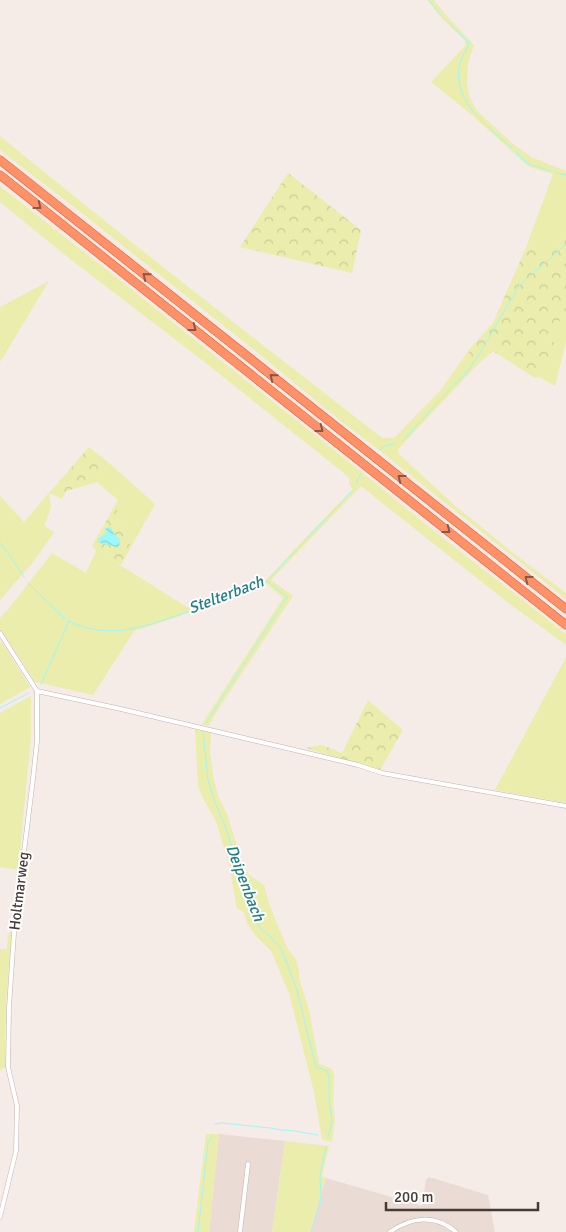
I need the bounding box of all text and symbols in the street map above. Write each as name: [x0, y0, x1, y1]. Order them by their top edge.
one-way arrow: [32, 200, 41, 208]
one-way arrow: [143, 273, 152, 281]
one-way arrow: [187, 323, 196, 331]
one-way arrow: [270, 373, 279, 382]
one-way arrow: [314, 424, 323, 432]
one-way arrow: [397, 475, 406, 484]
one-way arrow: [441, 525, 450, 533]
water label: Stelterbach: [186, 571, 268, 618]
one-way arrow: [524, 576, 534, 585]
water label: Deipenbach: [221, 842, 269, 925]
street label: Holtmarweg: [5, 851, 33, 931]
scale bar: [386, 1180, 538, 1212]
text: 200 m: [394, 1188, 434, 1206]

